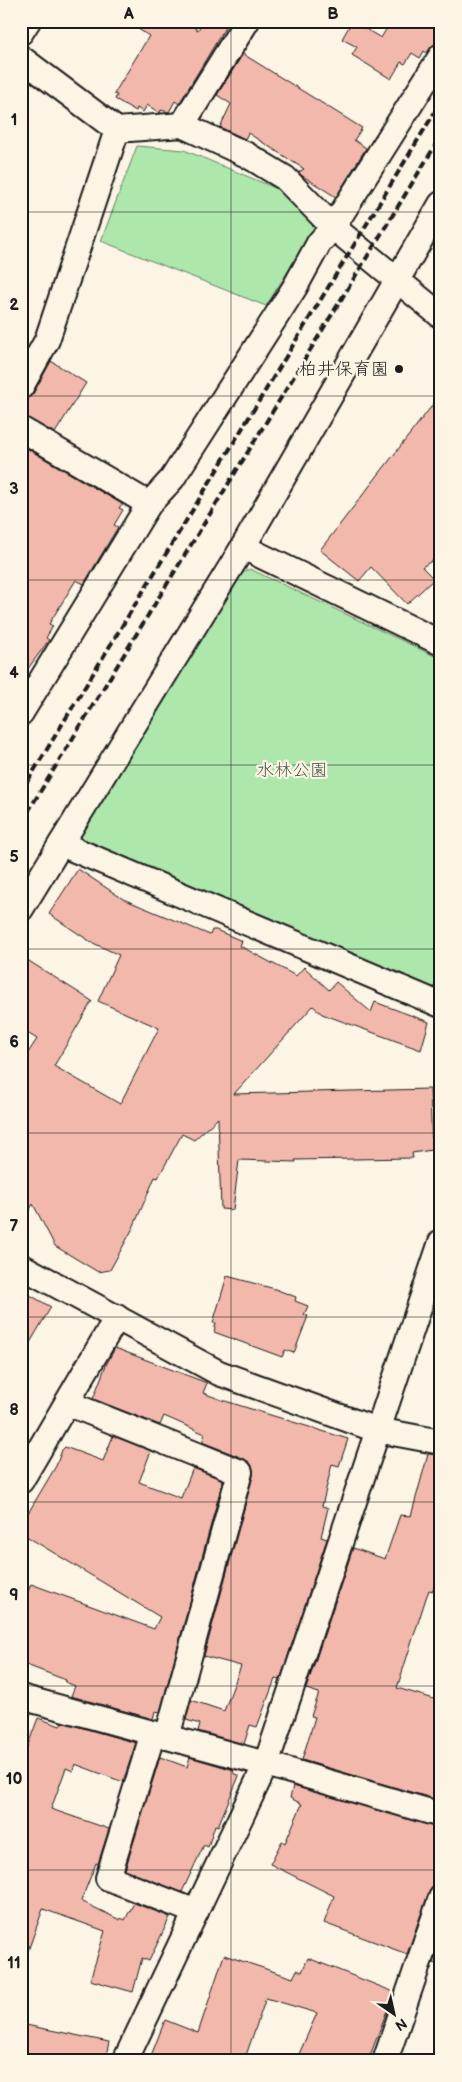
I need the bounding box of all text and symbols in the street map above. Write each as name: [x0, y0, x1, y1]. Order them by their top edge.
text: A: [123, 5, 134, 24]
text: B: [327, 5, 339, 24]
text: 1: [11, 111, 17, 130]
text: 2: [9, 296, 19, 315]
place label: 柏井保育園: [299, 359, 389, 380]
marker: 柏井保育園: [393, 363, 405, 375]
text: 3: [9, 480, 19, 499]
text: 4: [9, 664, 19, 683]
park label: 水林公園: [256, 760, 328, 781]
text: 5: [9, 848, 19, 867]
text: 6: [9, 1033, 19, 1052]
text: 7: [10, 1217, 19, 1236]
text: 8: [9, 1401, 19, 1420]
text: 9: [9, 1586, 19, 1605]
text: 10: [6, 1770, 22, 1789]
text: 11: [7, 1954, 21, 1973]
north arrow: [370, 1990, 420, 2040]
text: N: [392, 2014, 410, 2034]

